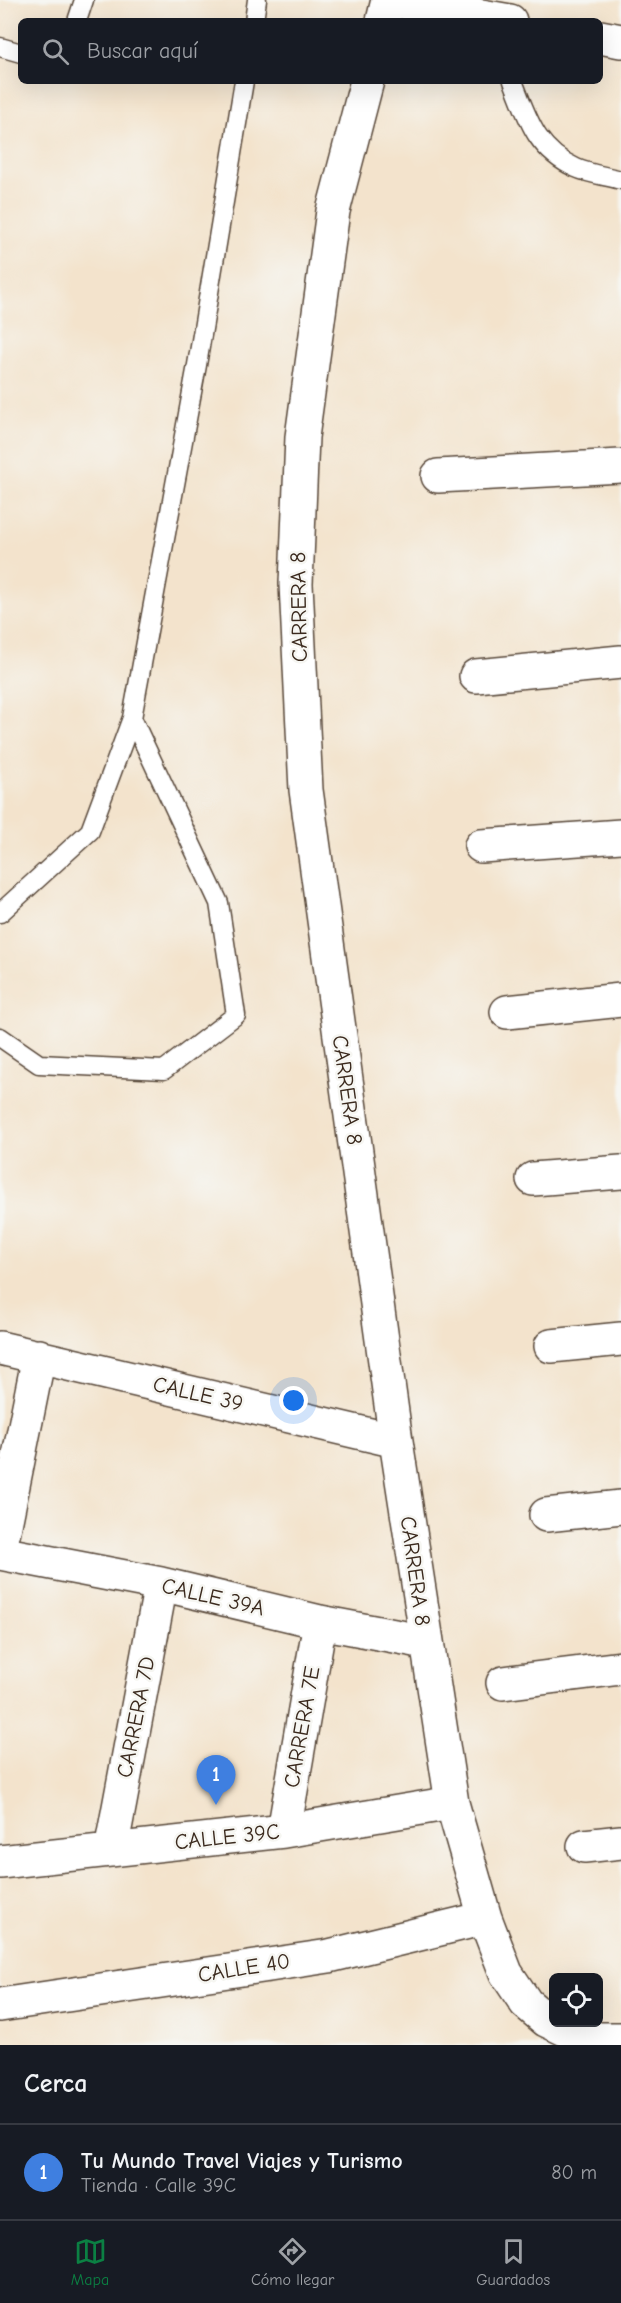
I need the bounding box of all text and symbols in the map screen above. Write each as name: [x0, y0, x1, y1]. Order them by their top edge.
search box: [18, 18, 603, 84]
icon: search: [39, 35, 72, 68]
text: Buscar aquí: [87, 38, 198, 64]
street label: CARRERA 8: [285, 552, 313, 662]
street label: CARRERA 8: [326, 1034, 368, 1146]
street label: CALLE 39: [150, 1371, 246, 1417]
your location: [279, 1386, 308, 1415]
street label: CARRERA 8: [394, 1515, 436, 1627]
street label: CALLE 39A: [159, 1573, 267, 1621]
street label: CARRERA 7D: [111, 1654, 161, 1780]
street label: CARRERA 7E: [279, 1664, 325, 1790]
pin: 1: [196, 1756, 236, 1805]
street label: CALLE 39C: [173, 1819, 281, 1855]
street label: CALLE 40: [196, 1948, 292, 1988]
map controls: [549, 1973, 603, 2027]
button: locate: [549, 1973, 603, 2027]
text: Cerca: [24, 2069, 88, 2099]
text: Tu Mundo Travel Viajes y Turismo: [81, 2148, 403, 2174]
text: 1: [40, 2161, 47, 2184]
text: 80 m: [551, 2161, 597, 2184]
text: Tienda · Calle 39C: [81, 2174, 236, 2197]
tab: Mapa: [71, 2235, 109, 2289]
tab: Cómo llegar: [251, 2235, 334, 2289]
tab: Guardados: [476, 2235, 550, 2289]

